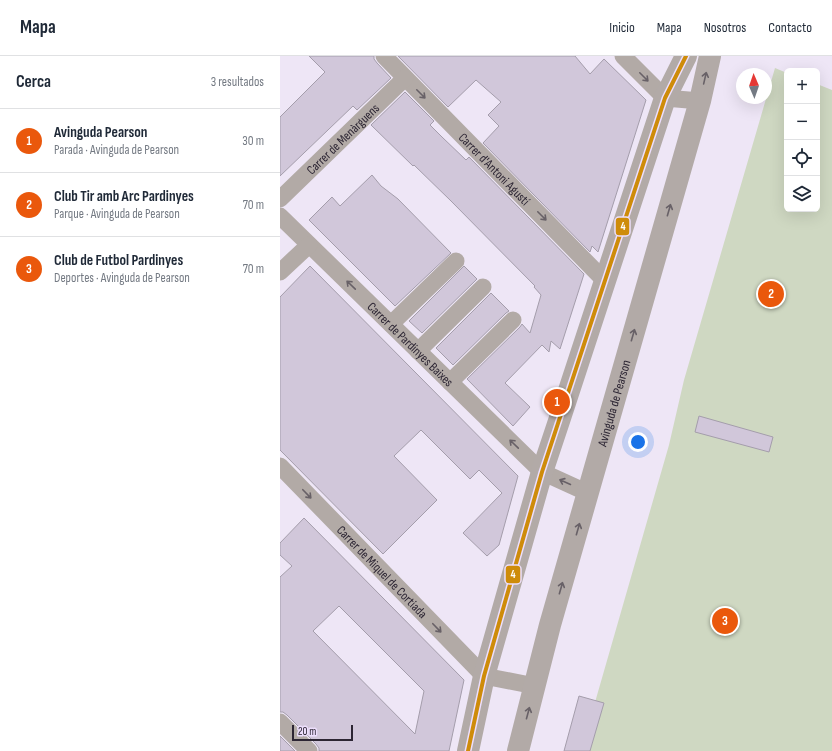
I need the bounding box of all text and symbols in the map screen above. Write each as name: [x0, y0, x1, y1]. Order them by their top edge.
text: Mapa: [20, 16, 56, 39]
text: Inicio: [609, 19, 635, 36]
text: Mapa: [657, 19, 682, 36]
text: Nosotros: [704, 19, 746, 36]
text: Contacto: [768, 19, 812, 36]
north arrow: [736, 68, 772, 104]
map controls: [784, 68, 820, 212]
button: +: [784, 68, 820, 104]
text: Cerca: [16, 72, 51, 92]
one-way arrow: [639, 72, 649, 82]
one-way arrow: [702, 72, 709, 85]
text: 3 resultados: [211, 74, 264, 90]
one-way arrow: [416, 89, 426, 99]
street label: Carrer de Menàrguens: [303, 100, 383, 178]
button: −: [784, 104, 820, 140]
text: Avinguda Pearson: [54, 123, 148, 142]
street label: Carrer d'Antoni Agustí: [455, 130, 533, 209]
text: 1: [26, 133, 32, 149]
text: 30 m: [242, 133, 264, 149]
button: locate: [784, 140, 820, 176]
text: Parada · Avinguda de Pearson: [54, 142, 179, 158]
button: layers: [784, 176, 820, 212]
text: Club Tir amb Arc Pardinyes: [54, 187, 194, 206]
text: 2: [26, 197, 32, 213]
text: 70 m: [243, 197, 264, 213]
one-way arrow: [666, 203, 673, 216]
text: Parque · Avinguda de Pearson: [54, 206, 180, 222]
one-way arrow: [537, 211, 547, 221]
line badge: 4: [615, 217, 630, 236]
text: 4: [620, 220, 626, 233]
text: Club de Futbol Pardinyes: [54, 251, 183, 270]
text: 3: [26, 261, 32, 277]
text: 70 m: [243, 261, 264, 277]
text: Deportes · Avinguda de Pearson: [54, 270, 190, 286]
pin: 2: [758, 279, 784, 309]
one-way arrow: [346, 280, 356, 290]
street label: Carrer de Pardinyes Baixes: [364, 299, 457, 390]
one-way arrow: [630, 328, 637, 341]
street label: Avinguda de Pearson: [594, 358, 635, 449]
pin: 1: [544, 387, 570, 417]
your location: [628, 432, 648, 452]
one-way arrow: [509, 439, 519, 449]
one-way arrow: [559, 478, 571, 485]
one-way arrow: [302, 489, 312, 499]
street label: Carrer de Miquel de Cortiada: [333, 522, 430, 622]
one-way arrow: [575, 522, 582, 535]
line badge: 4: [505, 565, 521, 584]
text: 4: [510, 568, 516, 581]
one-way arrow: [558, 581, 565, 594]
pin: 3: [712, 606, 738, 636]
one-way arrow: [432, 623, 442, 633]
one-way arrow: [524, 707, 532, 720]
scale bar: [292, 723, 353, 742]
text: 20 m: [298, 725, 316, 738]

